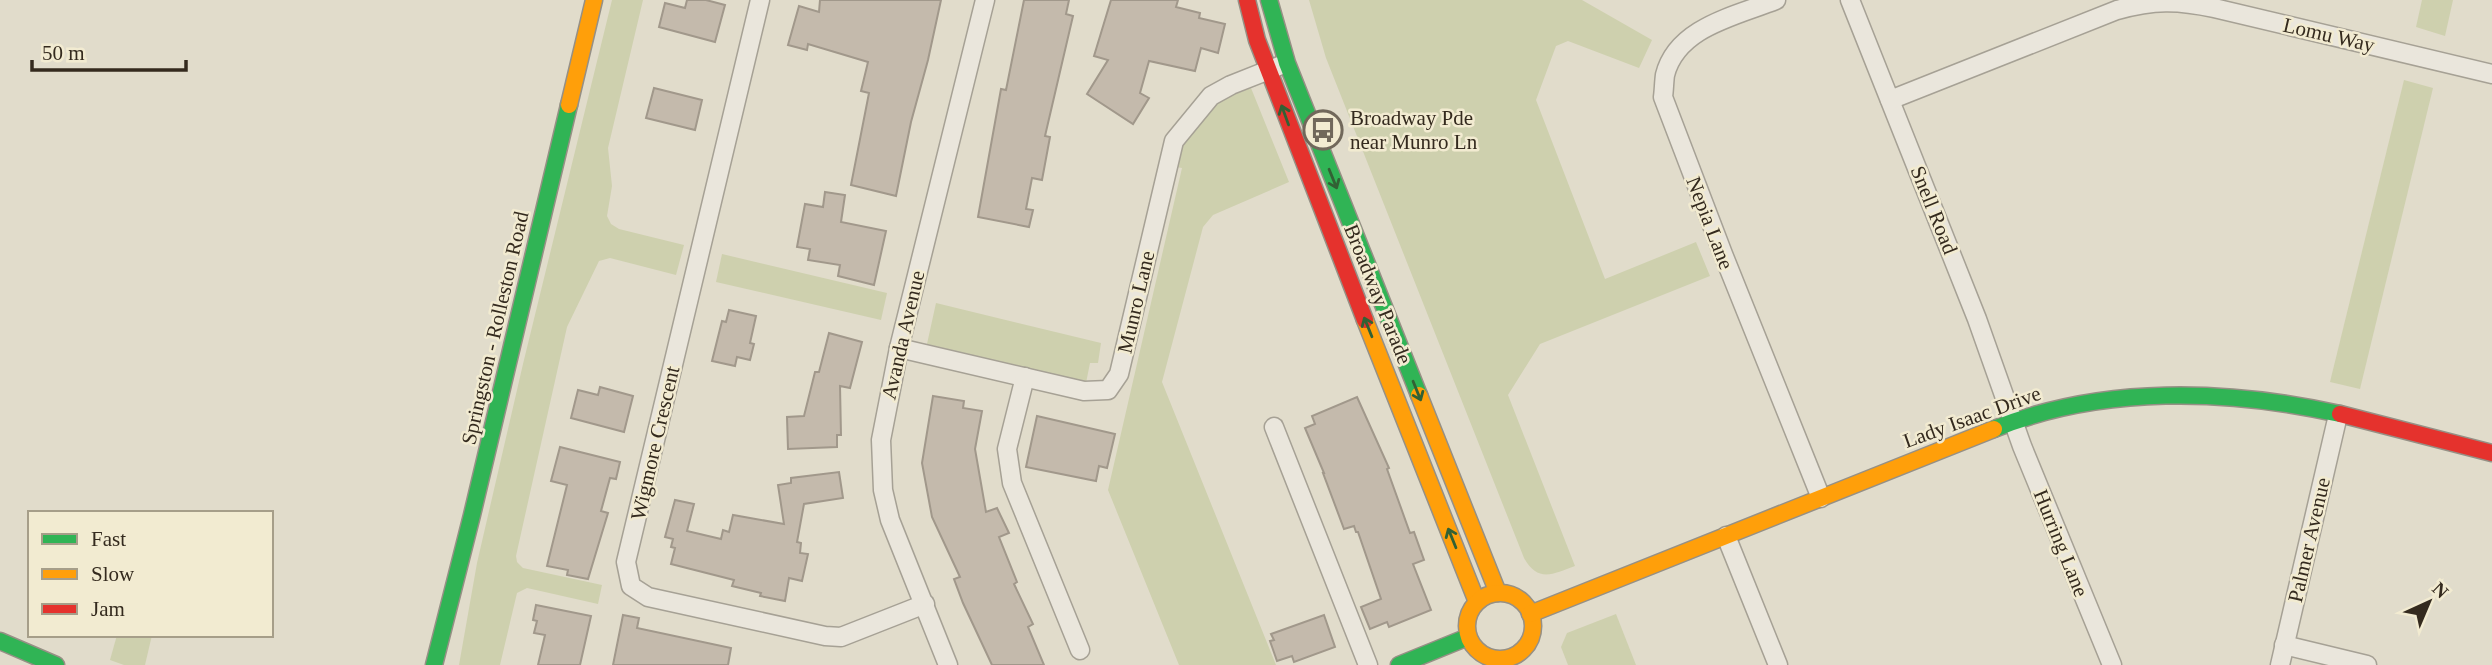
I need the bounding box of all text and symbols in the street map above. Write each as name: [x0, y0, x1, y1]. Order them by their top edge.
street label: Lomu Way: [2281, 13, 2377, 57]
scale bar: [32, 28, 186, 72]
text: 50 m: [42, 41, 85, 65]
one-way arrow: [1278, 105, 1290, 127]
place label: Broadway Pde near Munro Ln: [1350, 106, 1478, 154]
bus stop icon: Broadway Pde near Munro Ln: [1302, 109, 1344, 151]
street label: Snell Road: [1906, 163, 1963, 258]
one-way arrow: [1327, 168, 1340, 190]
street label: Nepia Lane: [1681, 173, 1739, 273]
street label: Springston - Rolleston Road: [456, 209, 534, 447]
street label: Broadway Parade: [1339, 221, 1417, 367]
street label: Munro Lane: [1113, 248, 1159, 356]
street label: Avanda Avenue: [877, 268, 929, 402]
one-way arrow: [1360, 317, 1373, 338]
street label: Wigmore Crescent: [626, 364, 684, 522]
one-way arrow: [1412, 379, 1425, 401]
street label: Lady Isaac Drive: [1900, 381, 2044, 453]
street label: Palmer Avenue: [2283, 475, 2335, 605]
street label: Hurring Lane: [2029, 486, 2093, 600]
legend: [28, 511, 273, 637]
text: Fast: [91, 527, 126, 551]
one-way arrow: [1444, 528, 1457, 550]
text: Slow: [91, 562, 135, 586]
north arrow: [2394, 567, 2464, 637]
text: N: [2428, 578, 2453, 603]
text: Jam: [91, 597, 125, 621]

